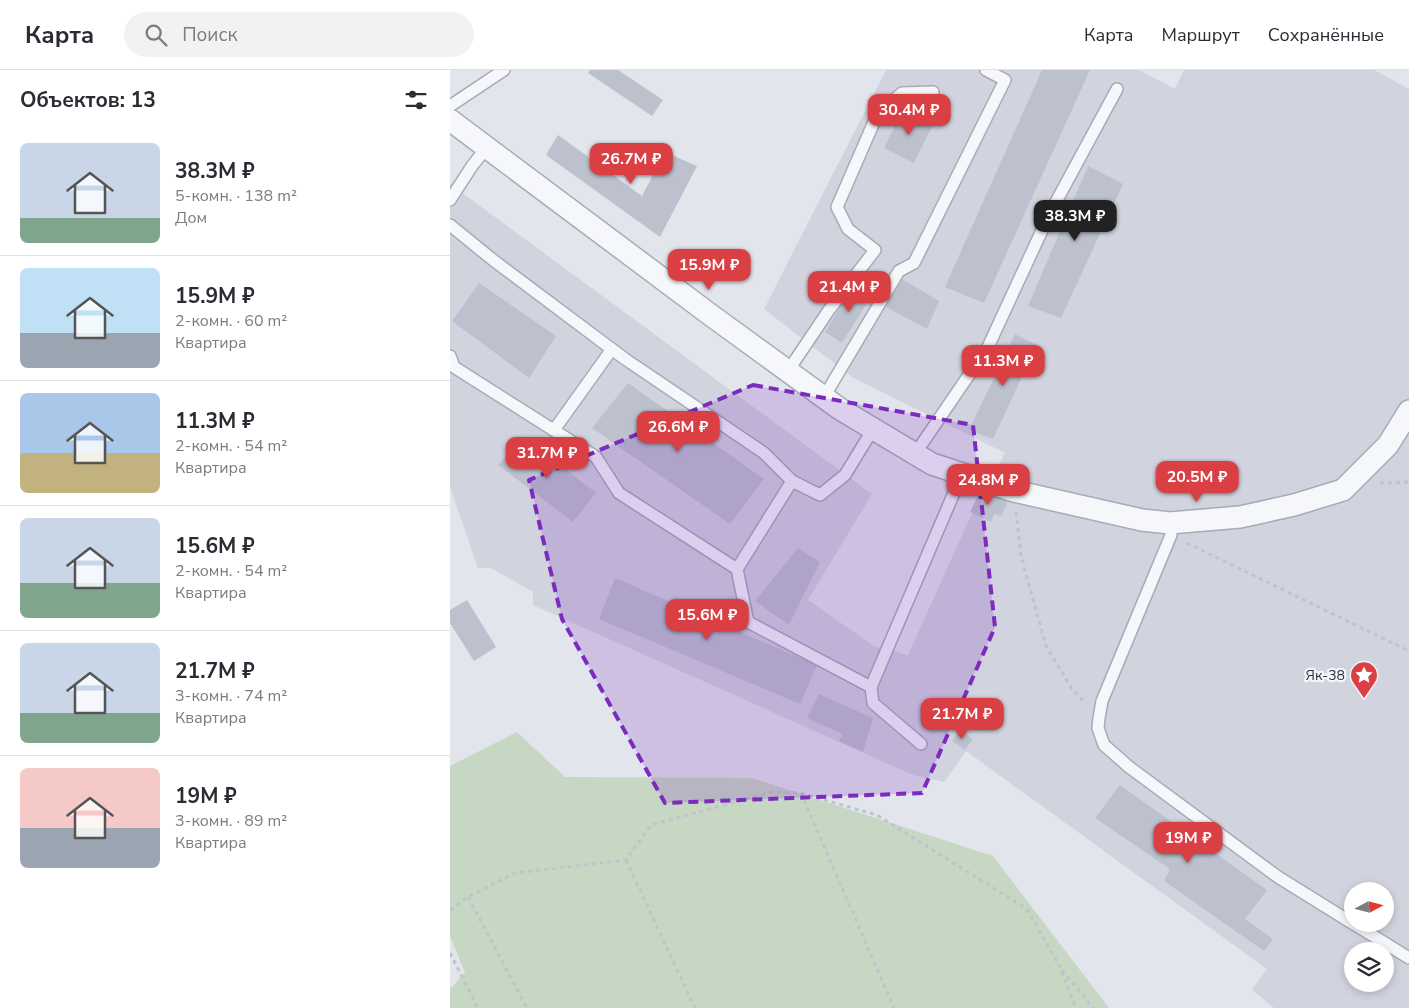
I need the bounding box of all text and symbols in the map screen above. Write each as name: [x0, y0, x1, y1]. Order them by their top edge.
search box: [124, 12, 474, 57]
text: Карта: [25, 19, 94, 51]
icon: search: [142, 21, 170, 49]
text: Поиск: [182, 22, 237, 48]
text: Карта: [1084, 23, 1134, 47]
text: Маршрут: [1162, 23, 1240, 47]
text: Сохранённые: [1268, 23, 1384, 47]
text: Объектов: 13: [20, 86, 156, 114]
icon: filters: [402, 86, 430, 114]
pin: 30.4M ₽: [863, 93, 955, 136]
text: 30.4M ₽: [879, 99, 939, 121]
pin: 26.7M ₽: [585, 142, 677, 185]
text: 26.7M ₽: [601, 148, 661, 170]
text: 38.3M ₽: [175, 157, 255, 185]
icon: home: [60, 163, 120, 223]
text: 5-комн. · 138 m²: [175, 185, 297, 207]
pin: 38.3M ₽: [1029, 200, 1121, 242]
text: 38.3M ₽: [1045, 205, 1105, 227]
text: Дом: [175, 207, 207, 229]
pin: 15.9M ₽: [663, 248, 755, 291]
text: 15.9M ₽: [679, 254, 739, 276]
pin: 21.4M ₽: [803, 270, 895, 313]
text: 21.4M ₽: [819, 276, 879, 298]
text: 15.9M ₽: [175, 282, 255, 310]
icon: home: [60, 288, 120, 348]
text: 2-комн. · 60 m²: [175, 310, 287, 332]
text: Квартира: [175, 332, 247, 354]
pin: 11.3M ₽: [957, 344, 1049, 387]
text: 11.3M ₽: [973, 350, 1033, 372]
text: 11.3M ₽: [175, 407, 255, 435]
pin: 26.6M ₽: [632, 410, 724, 453]
icon: home: [60, 413, 120, 473]
text: 26.6M ₽: [648, 416, 708, 438]
text: 2-комн. · 54 m²: [175, 435, 287, 457]
pin: 31.7M ₽: [501, 436, 593, 479]
text: 31.7M ₽: [517, 442, 577, 464]
text: Квартира: [175, 457, 247, 479]
pin: 20.5M ₽: [1151, 460, 1243, 503]
pin: 24.8M ₽: [942, 464, 1034, 506]
text: 20.5M ₽: [1167, 466, 1227, 488]
text: 24.8M ₽: [958, 469, 1018, 491]
text: 15.6M ₽: [175, 532, 255, 560]
icon: home: [60, 538, 120, 598]
text: 2-комн. · 54 m²: [175, 560, 287, 582]
text: Квартира: [175, 582, 247, 604]
pin: 15.6M ₽: [661, 598, 753, 641]
text: 15.6M ₽: [677, 604, 737, 626]
text: 21.7M ₽: [175, 657, 255, 685]
place icon: Як-38: [1349, 660, 1379, 699]
icon: home: [60, 663, 120, 723]
place label: Як-38: [1306, 666, 1345, 685]
text: 3-комн. · 74 m²: [175, 685, 287, 707]
pin: 21.7M ₽: [916, 698, 1008, 740]
text: 21.7M ₽: [932, 703, 992, 725]
text: Квартира: [175, 707, 247, 729]
text: 19M ₽: [175, 782, 237, 810]
icon: home: [60, 788, 120, 848]
text: 3-комн. · 89 m²: [175, 810, 287, 832]
pin: 19M ₽: [1153, 822, 1223, 864]
text: 19M ₽: [1164, 827, 1212, 849]
text: Квартира: [175, 832, 247, 854]
north arrow: [1344, 882, 1394, 932]
map controls: [1344, 882, 1394, 992]
button: layers: [1344, 942, 1394, 992]

